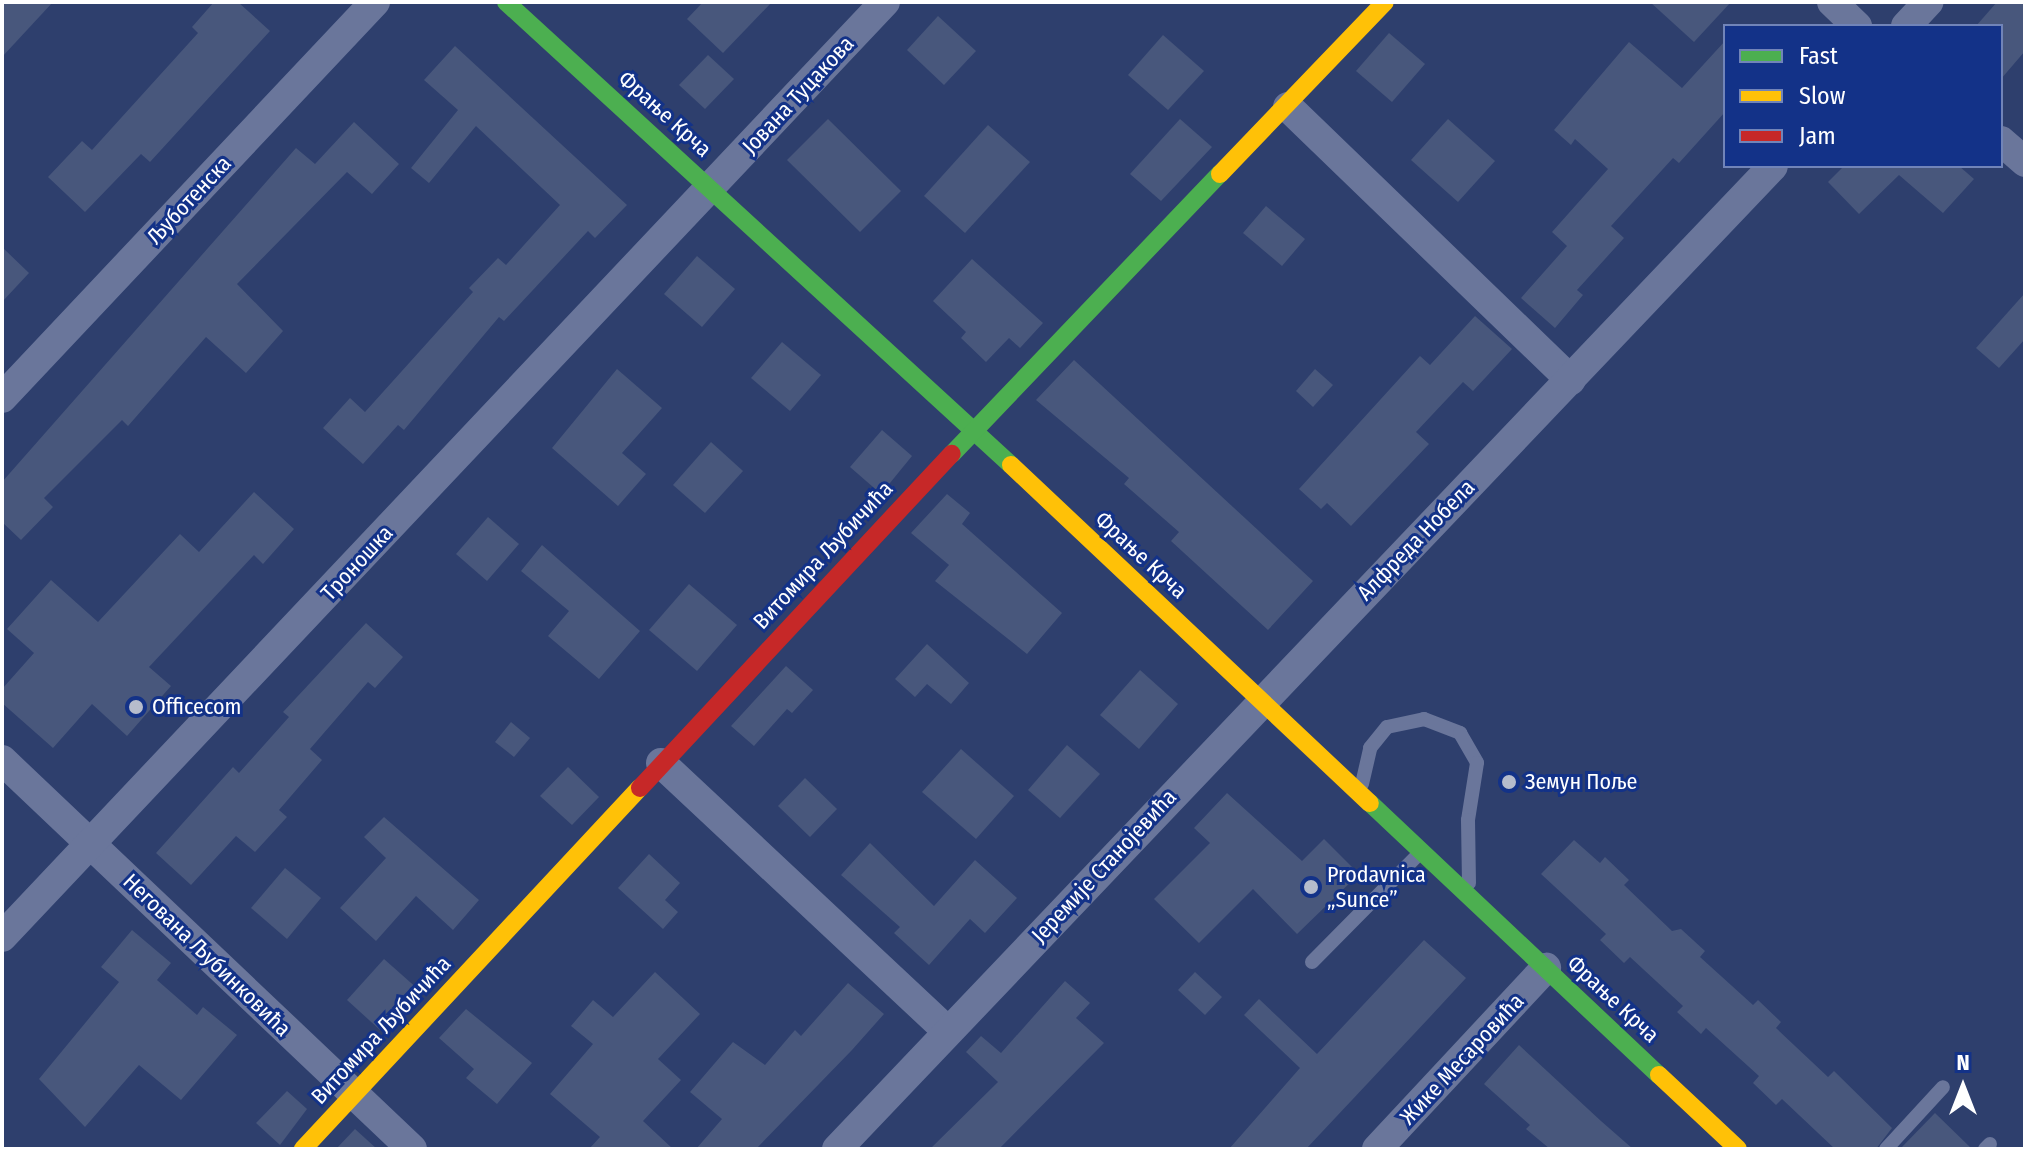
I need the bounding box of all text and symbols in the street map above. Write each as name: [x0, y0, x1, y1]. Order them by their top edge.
legend: [1723, 24, 2003, 168]
street label: Јована Туцакова: [737, 31, 859, 159]
text: Fast: [1799, 42, 1838, 70]
street label: Фрање Крча: [613, 65, 717, 163]
text: Slow: [1799, 82, 1845, 110]
text: Jam: [1799, 122, 1836, 150]
street label: Љуботенска: [141, 150, 237, 250]
street label: Алфреда Нобела: [1352, 474, 1480, 606]
street label: Витомира Љубичића: [748, 476, 898, 634]
street label: Фрање Крча: [1090, 506, 1192, 604]
street label: Троношка: [316, 520, 398, 606]
place label: Officecom: [152, 694, 241, 720]
marker: Officecom: [127, 698, 145, 716]
place label: Земун Поље: [1525, 769, 1637, 795]
marker: Земун Поље: [1500, 773, 1518, 791]
street label: Јеремије Станојевића: [1026, 784, 1182, 948]
place label: Prodavnica „Sunce”: [1327, 861, 1426, 912]
street label: Негована Љубинковића: [118, 868, 296, 1042]
marker: Prodavnica „Sunce”: [1302, 878, 1320, 896]
street label: Фрање Крча: [1562, 950, 1664, 1048]
street label: Витомира Љубичића: [306, 951, 456, 1109]
street label: Жике Месаровића: [1395, 988, 1529, 1130]
north arrow: [1923, 1047, 2003, 1127]
text: N: [1956, 1049, 1970, 1076]

